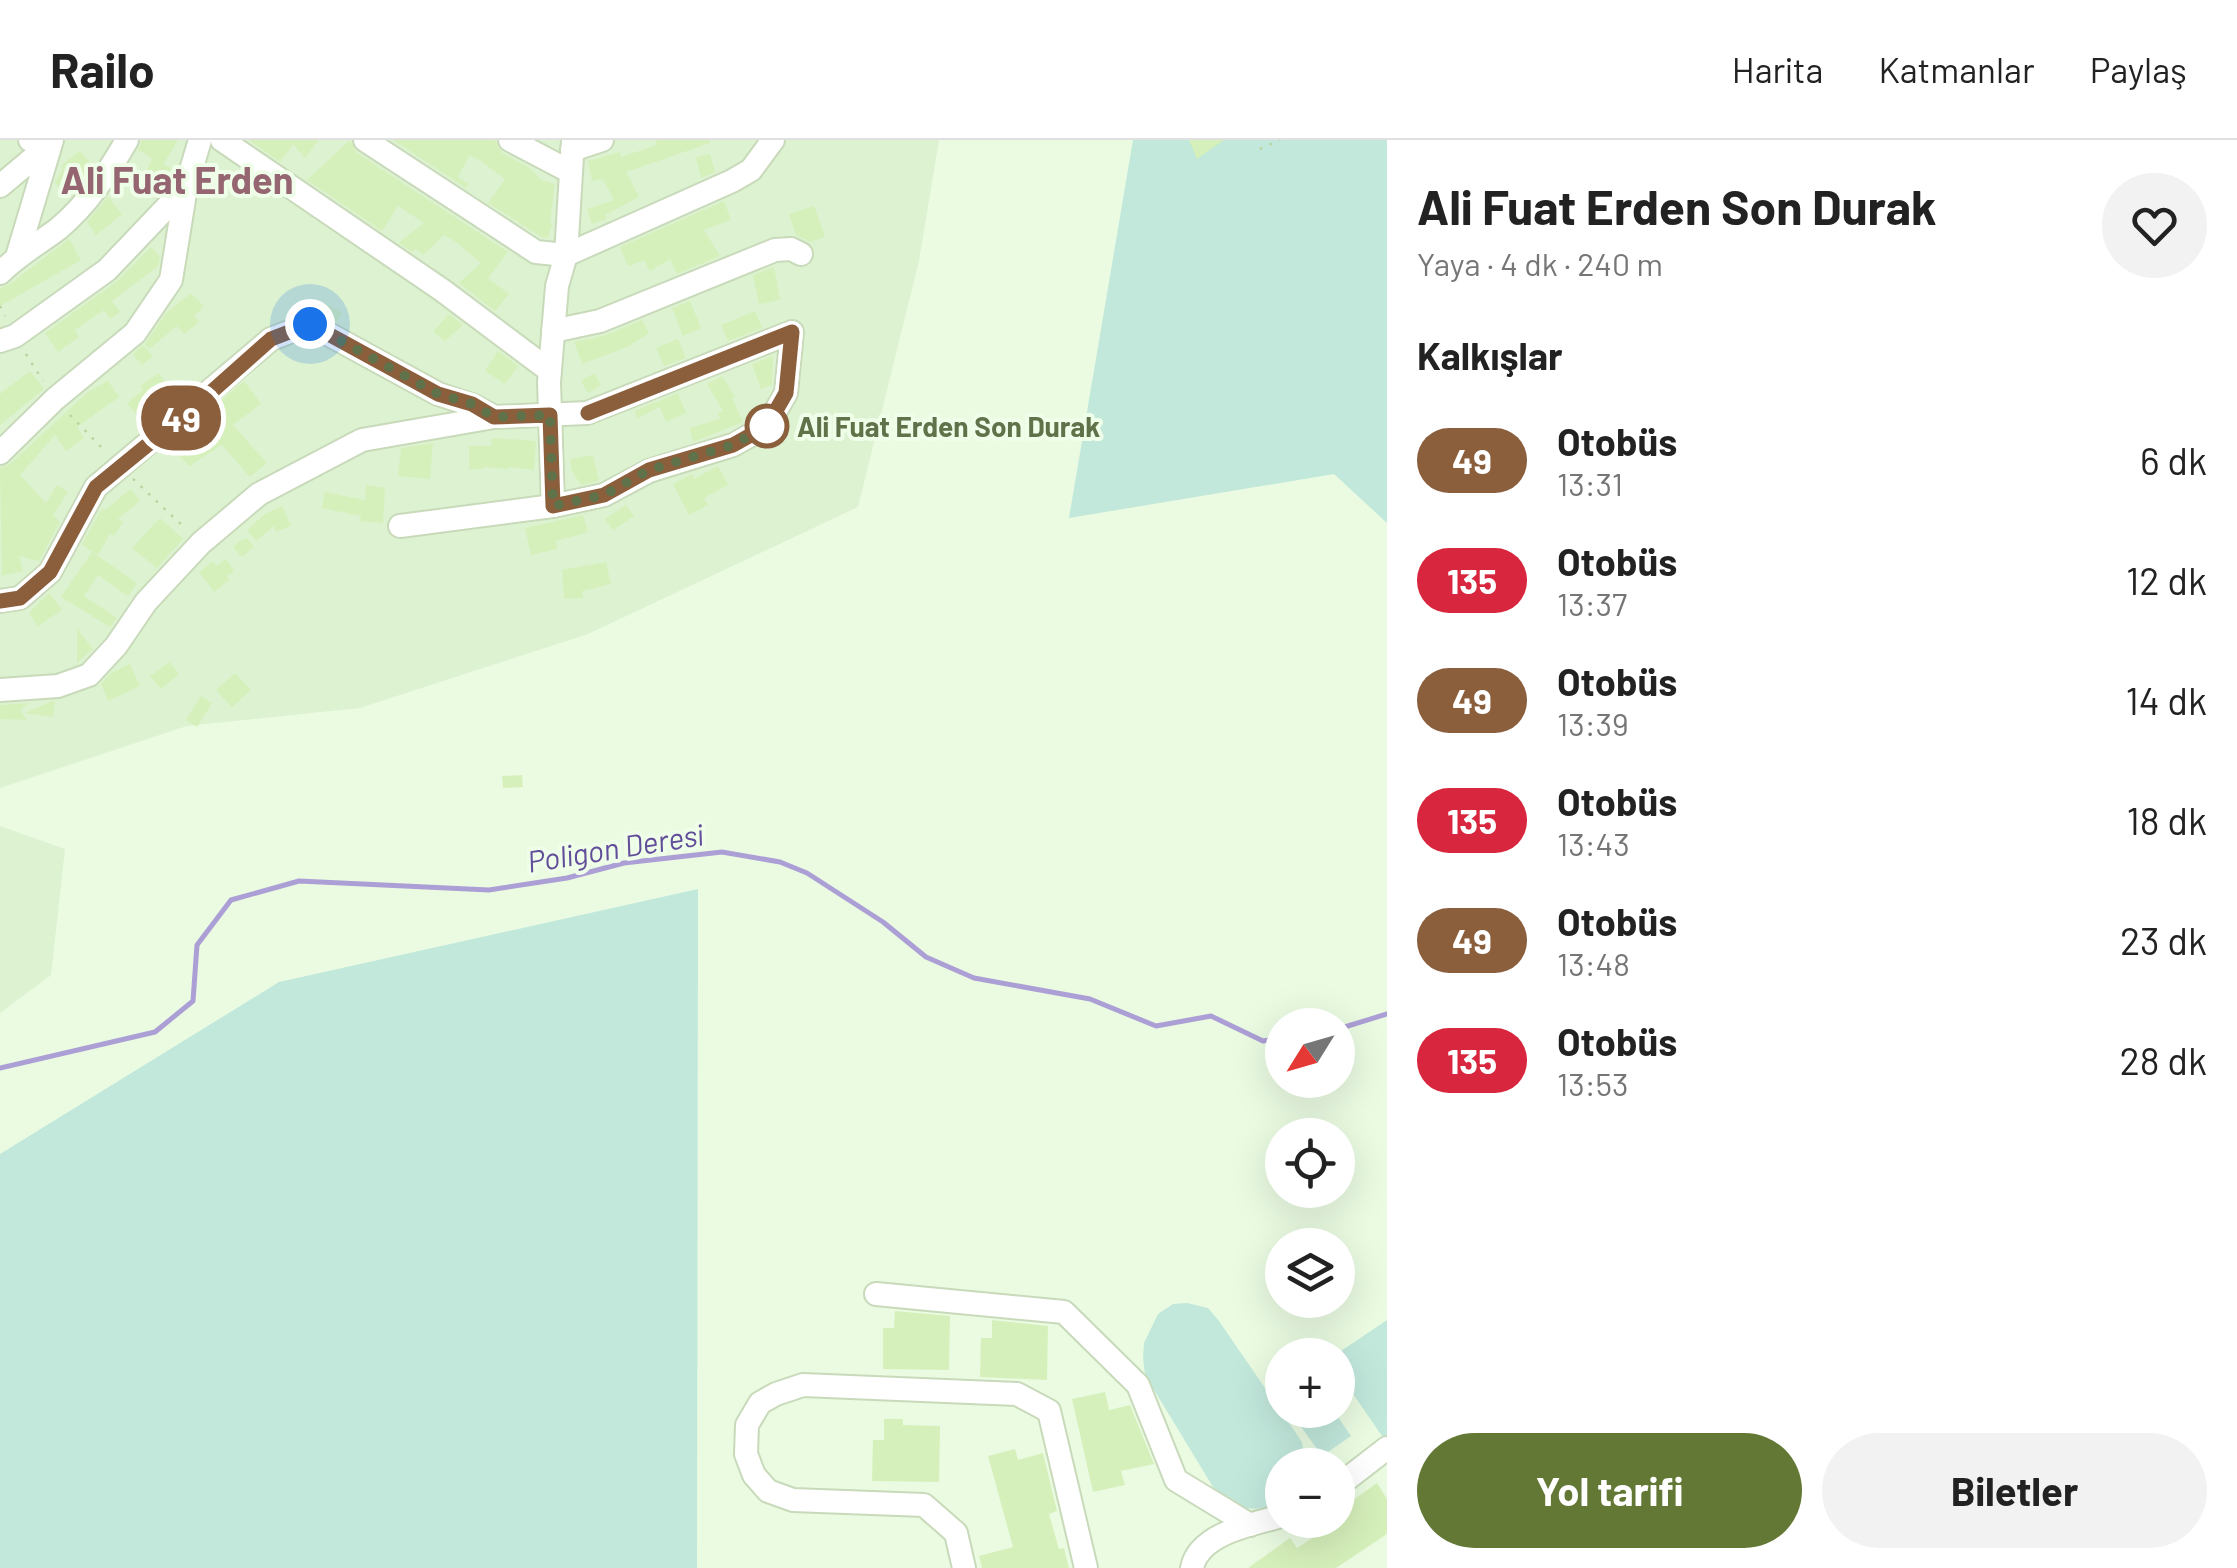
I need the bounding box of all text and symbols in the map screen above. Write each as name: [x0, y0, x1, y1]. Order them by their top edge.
text: Railo: [50, 40, 155, 98]
text: Harita: [1732, 48, 1823, 90]
text: Katmanlar: [1878, 48, 2035, 90]
text: Paylaş: [2090, 48, 2187, 90]
district label: Ali Fuat Erden: [61, 156, 293, 202]
button: heart: [2102, 173, 2207, 278]
text: Ali Fuat Erden Son Durak: [1417, 177, 1937, 235]
text: Yaya · 4 dk · 240 m: [1417, 244, 1663, 282]
your location: [285, 299, 335, 349]
text: Kalkışlar: [1417, 332, 1563, 378]
line badge: 49: [136, 386, 226, 450]
text: 49: [161, 397, 201, 439]
marker: Ali Fuat Erden Son Durak: [746, 405, 788, 447]
place label: Ali Fuat Erden Son Durak: [797, 409, 1100, 443]
text: Otobüs: [1557, 418, 1677, 464]
text: 6 dk: [2140, 437, 2207, 483]
text: 49: [1452, 439, 1492, 481]
text: 13:31: [1557, 464, 1623, 502]
text: Otobüs: [1557, 538, 1677, 584]
text: 12 dk: [2126, 557, 2207, 603]
text: 135: [1447, 559, 1497, 601]
text: 13:37: [1557, 584, 1627, 622]
text: Otobüs: [1557, 658, 1677, 704]
text: 14 dk: [2125, 677, 2207, 723]
text: 49: [1452, 679, 1492, 721]
text: 13:39: [1557, 704, 1629, 742]
text: Otobüs: [1557, 778, 1677, 824]
text: 18 dk: [2127, 797, 2207, 843]
text: 135: [1447, 799, 1497, 841]
water label: Poligon Deresi: [524, 815, 706, 879]
text: 13:43: [1557, 824, 1630, 862]
text: Otobüs: [1557, 898, 1677, 944]
text: 23 dk: [2120, 917, 2207, 963]
text: 49: [1452, 919, 1492, 961]
text: 13:48: [1557, 944, 1630, 982]
north arrow: [1265, 1008, 1355, 1098]
map controls: [1265, 1008, 1355, 1538]
text: Otobüs: [1557, 1018, 1677, 1064]
text: 28 dk: [2119, 1037, 2207, 1083]
text: 135: [1447, 1039, 1497, 1081]
text: 13:53: [1557, 1064, 1628, 1102]
button: locate: [1265, 1118, 1355, 1208]
button: layers: [1265, 1228, 1355, 1318]
button: +: [1265, 1338, 1355, 1428]
button: Yol tarifi: [1417, 1433, 1802, 1548]
button: Biletler: [1822, 1433, 2207, 1548]
button: −: [1265, 1448, 1355, 1538]

